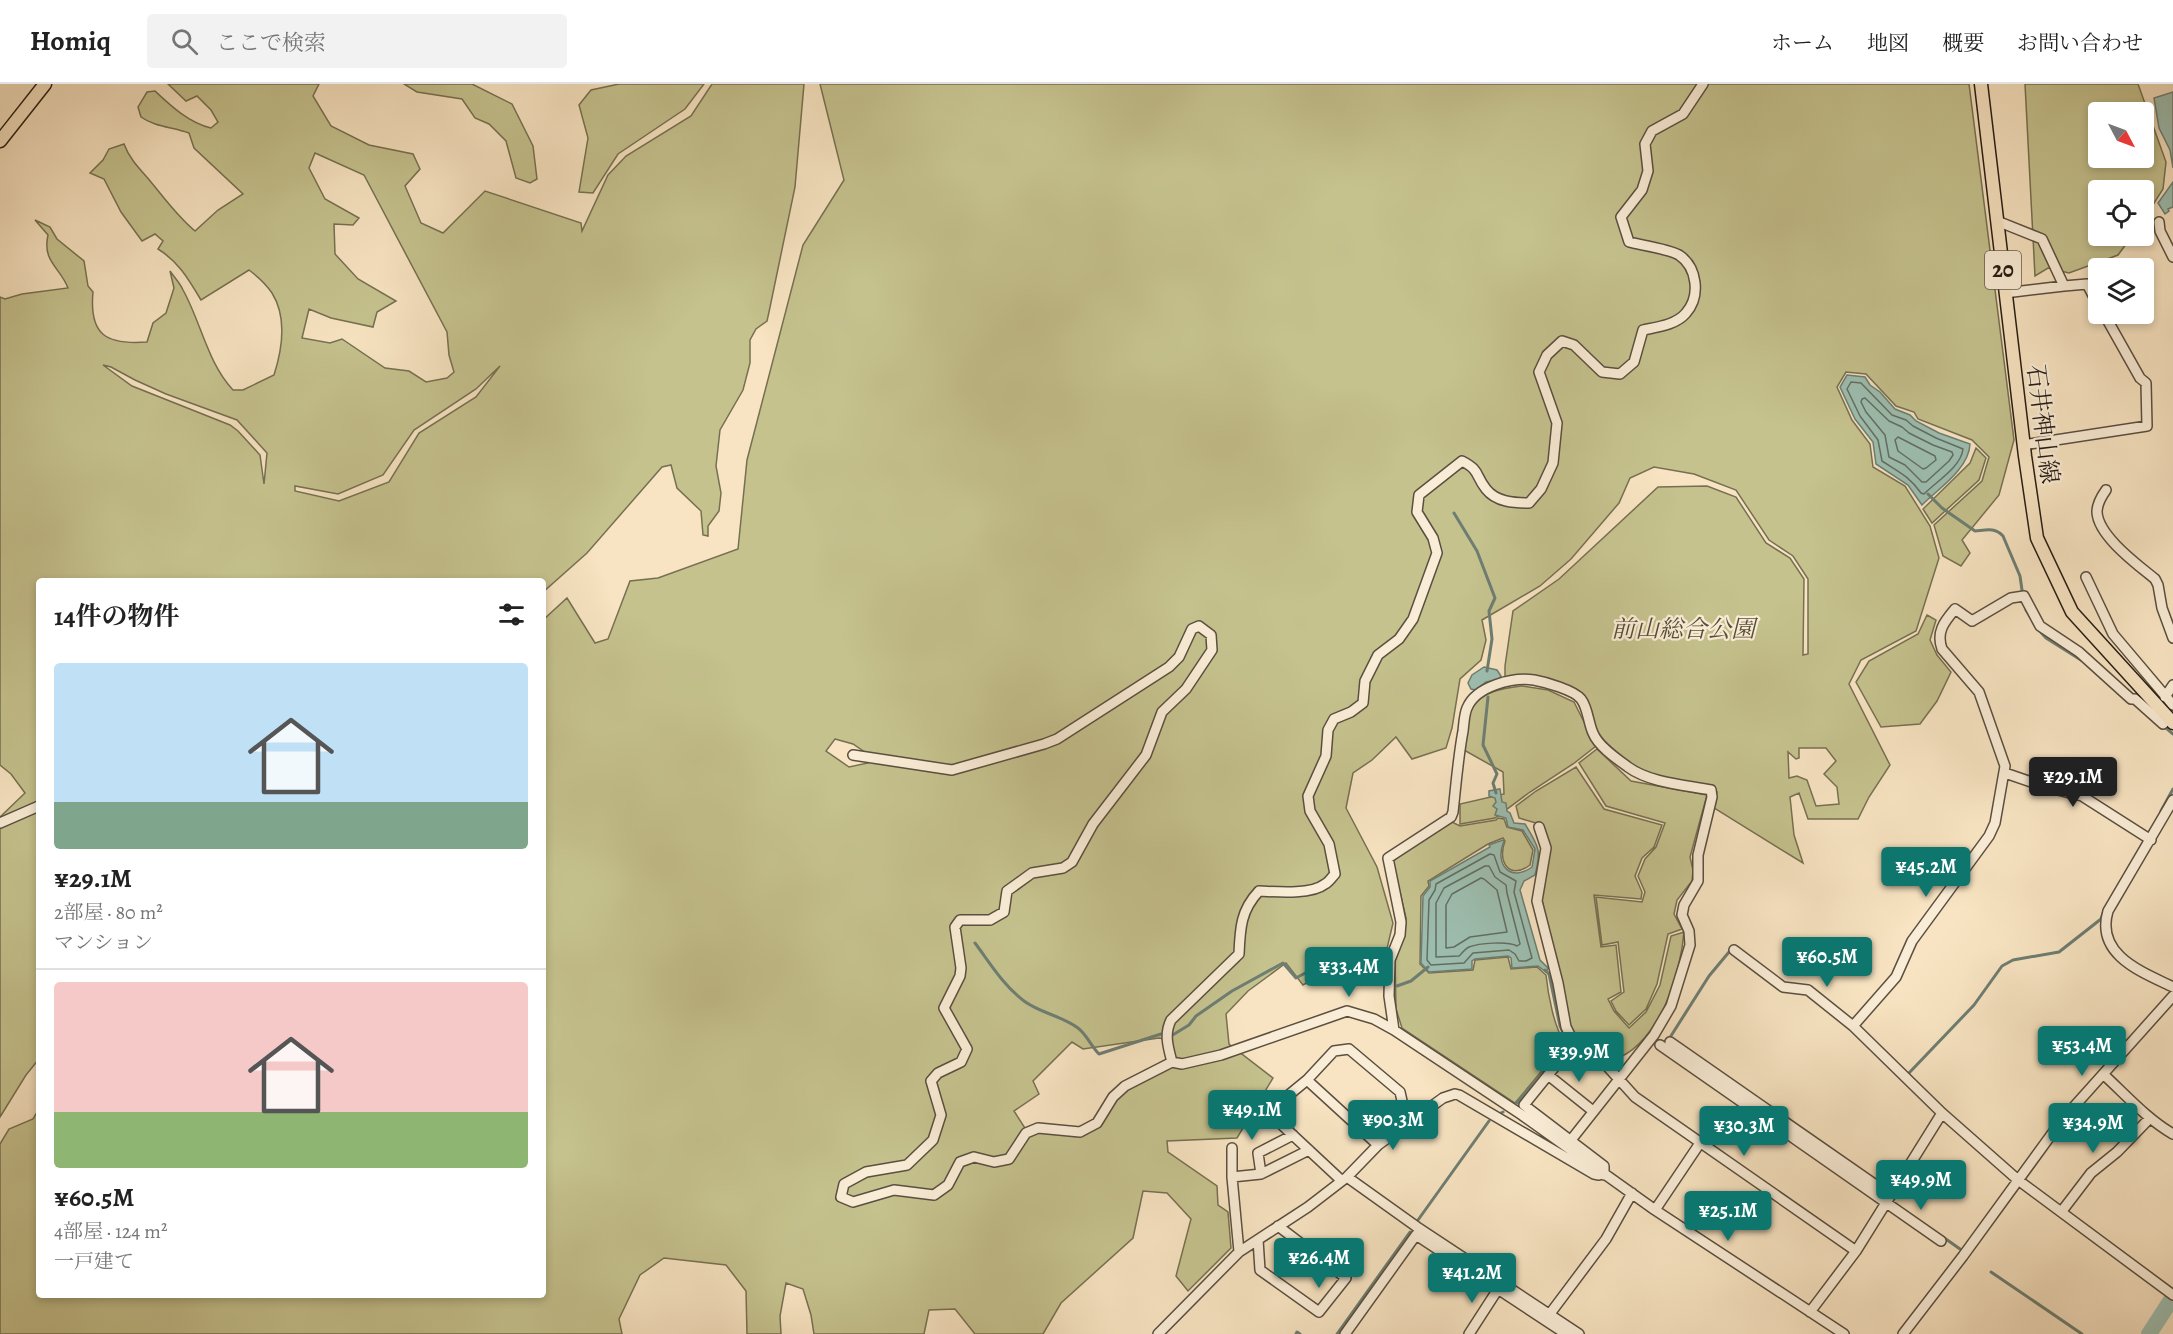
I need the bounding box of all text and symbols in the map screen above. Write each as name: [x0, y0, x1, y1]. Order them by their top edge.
search box: [147, 14, 567, 68]
text: Homiq: [30, 22, 111, 60]
icon: search: [168, 25, 201, 58]
text: ここで検索: [216, 28, 326, 58]
text: ホーム: [1771, 29, 1834, 57]
text: 地図: [1867, 29, 1909, 57]
text: 概要: [1942, 29, 1984, 57]
text: お問い合わせ: [2017, 29, 2143, 57]
north arrow: [2088, 102, 2154, 168]
map controls: [2088, 102, 2154, 324]
button: locate: [2088, 180, 2154, 246]
road number: 20: [1985, 251, 2021, 289]
button: layers: [2088, 258, 2154, 324]
street label: 石井神山線: [2020, 362, 2066, 486]
icon: filters: [495, 598, 528, 631]
text: 14件の物件: [54, 599, 180, 634]
park label: 前山総合公園: [1611, 613, 1759, 645]
icon: home: [237, 702, 345, 810]
pin: ¥29.1M: [2024, 757, 2122, 808]
text: ¥29.1M: [2043, 763, 2103, 790]
pin: ¥45.2M: [1877, 847, 1975, 898]
text: ¥45.2M: [1895, 853, 1957, 880]
text: ¥29.1M: [54, 861, 132, 896]
text: 2部屋 · 80 m²: [54, 899, 163, 926]
text: マンション: [54, 929, 153, 956]
pin: ¥60.5M: [1778, 937, 1876, 988]
text: ¥60.5M: [1796, 943, 1858, 970]
pin: ¥33.4M: [1300, 947, 1398, 998]
text: ¥33.4M: [1319, 953, 1379, 980]
icon: home: [237, 1021, 345, 1129]
pin: ¥53.4M: [2033, 1026, 2131, 1077]
pin: ¥39.9M: [1530, 1032, 1628, 1083]
text: ¥53.4M: [2052, 1032, 2112, 1059]
text: ¥39.9M: [1549, 1038, 1609, 1065]
pin: ¥49.1M: [1203, 1090, 1301, 1141]
text: ¥49.1M: [1222, 1096, 1282, 1123]
pin: ¥90.3M: [1344, 1100, 1442, 1151]
pin: ¥34.9M: [2044, 1103, 2142, 1154]
text: ¥90.3M: [1362, 1106, 1424, 1133]
pin: ¥30.3M: [1695, 1106, 1793, 1157]
text: ¥34.9M: [2062, 1109, 2124, 1136]
text: ¥30.3M: [1713, 1112, 1775, 1139]
pin: ¥49.9M: [1872, 1160, 1970, 1211]
text: ¥49.9M: [1890, 1166, 1952, 1193]
text: ¥60.5M: [54, 1180, 134, 1215]
pin: ¥25.1M: [1679, 1191, 1777, 1242]
text: ¥25.1M: [1698, 1197, 1758, 1224]
text: 4部屋 · 124 m²: [54, 1218, 168, 1245]
pin: ¥26.4M: [1270, 1238, 1368, 1289]
text: ¥26.4M: [1288, 1244, 1350, 1271]
text: 一戸建て: [54, 1248, 134, 1275]
pin: ¥41.2M: [1423, 1253, 1521, 1304]
text: ¥41.2M: [1442, 1259, 1502, 1286]

